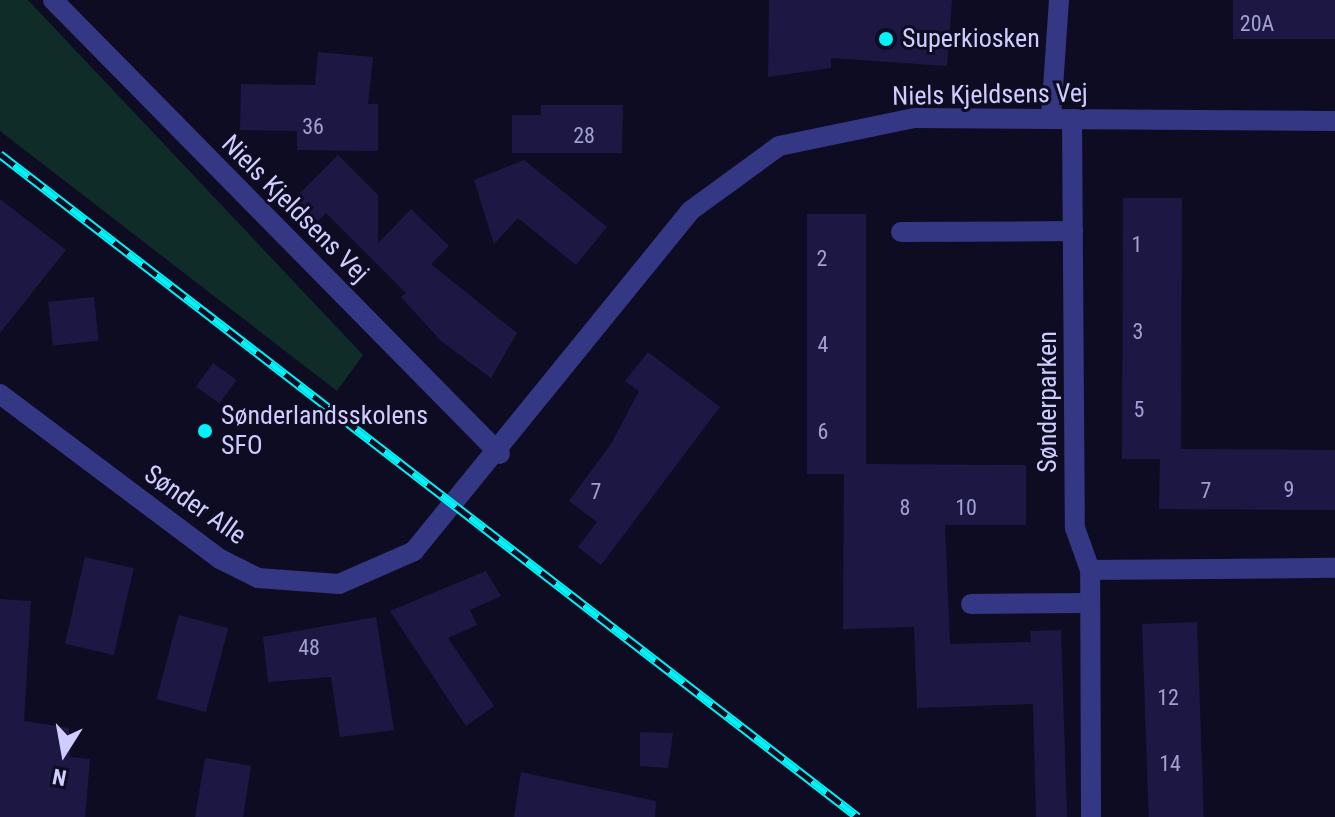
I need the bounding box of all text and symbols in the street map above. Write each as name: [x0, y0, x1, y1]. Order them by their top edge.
house number: 20A: [1240, 11, 1274, 37]
place label: Superkiosken: [902, 23, 1040, 55]
marker: Superkiosken: [877, 30, 895, 48]
street label: Niels Kjeldsens Vej: [892, 78, 1088, 112]
house number: 36: [302, 114, 324, 140]
house number: 28: [573, 123, 595, 149]
street label: Niels Kjeldsens Vej: [215, 129, 375, 289]
house number: 1: [1132, 232, 1142, 258]
house number: 2: [817, 246, 827, 272]
house number: 3: [1133, 319, 1143, 345]
street label: Sønderparken: [1032, 331, 1064, 473]
house number: 4: [818, 332, 828, 358]
house number: 5: [1134, 397, 1144, 423]
place label: Sønderlandsskolens SFO: [221, 400, 428, 462]
house number: 6: [818, 419, 828, 445]
marker: Sønderlandsskolens SFO: [196, 422, 214, 440]
street label: Sønder Alle: [138, 459, 252, 551]
house number: 9: [1284, 477, 1294, 503]
house number: 7: [1201, 478, 1211, 504]
house number: 7: [591, 479, 601, 505]
house number: 8: [900, 495, 910, 521]
house number: 10: [955, 495, 977, 521]
house number: 48: [298, 635, 320, 661]
house number: 12: [1157, 685, 1179, 711]
north arrow: [24, 713, 104, 793]
house number: 14: [1159, 751, 1181, 777]
text: N: [50, 763, 68, 791]

